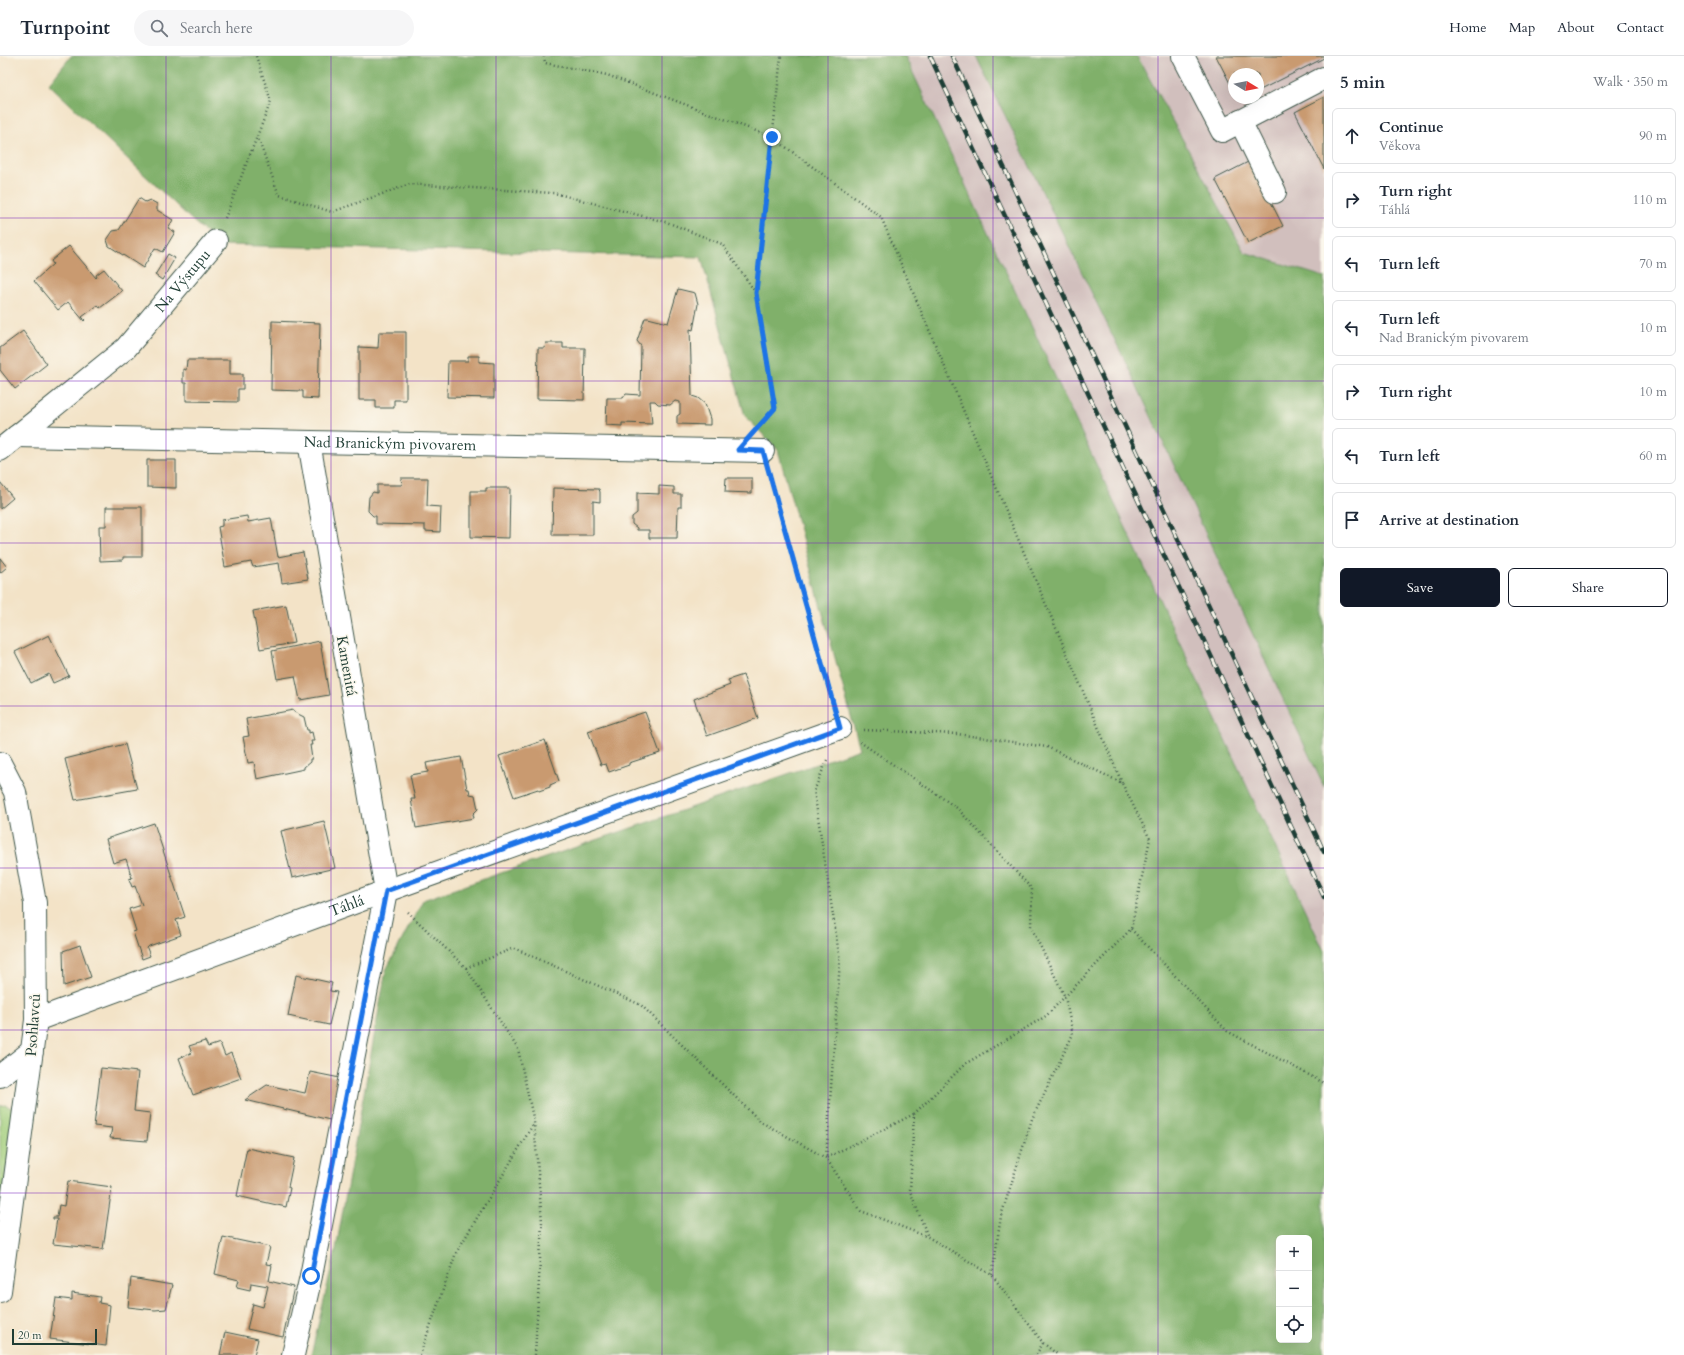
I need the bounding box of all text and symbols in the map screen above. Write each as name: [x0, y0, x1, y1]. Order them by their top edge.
search box: [134, 10, 414, 46]
text: Turnpoint: [20, 15, 110, 41]
icon: search: [148, 17, 170, 39]
text: Search here: [180, 18, 253, 38]
text: Home: [1449, 18, 1487, 37]
text: Map: [1509, 18, 1535, 37]
text: About: [1557, 18, 1594, 37]
text: Contact: [1616, 18, 1664, 37]
north arrow: [1228, 68, 1264, 104]
text: 5 min: [1340, 71, 1385, 94]
text: Walk · 350 m: [1593, 73, 1668, 91]
text: Continue: [1379, 117, 1444, 137]
icon: ahead: [1341, 125, 1363, 147]
text: 90 m: [1639, 127, 1667, 145]
route end: [763, 128, 781, 146]
text: Věkova: [1379, 137, 1421, 155]
text: Turn right: [1379, 181, 1452, 201]
icon: right: [1341, 189, 1363, 211]
text: 110 m: [1633, 191, 1667, 209]
text: Táhlá: [1379, 201, 1410, 219]
street label: Na Výstupu: [150, 245, 215, 316]
icon: left: [1341, 253, 1363, 275]
text: Turn left: [1379, 254, 1440, 274]
text: 70 m: [1639, 255, 1667, 273]
text: Turn left: [1379, 309, 1440, 329]
icon: left: [1341, 317, 1363, 339]
text: 10 m: [1639, 319, 1667, 337]
text: Nad Branickým pivovarem: [1379, 329, 1529, 347]
icon: right: [1341, 381, 1363, 403]
text: Turn right: [1379, 382, 1452, 402]
text: 10 m: [1639, 383, 1667, 401]
street label: Nad Branickým pivovarem: [303, 432, 477, 455]
icon: left: [1341, 445, 1363, 467]
text: Turn left: [1379, 446, 1440, 466]
text: 60 m: [1639, 447, 1667, 465]
icon: arrive: [1341, 509, 1363, 531]
text: Arrive at destination: [1379, 510, 1519, 530]
button: Save: [1340, 568, 1500, 607]
button: Share: [1508, 568, 1668, 607]
street label: Kamenitá: [332, 634, 362, 698]
street label: Táhlá: [326, 890, 367, 921]
street label: Psohlavců: [21, 993, 45, 1057]
map controls: [1276, 1235, 1312, 1343]
button: +: [1276, 1235, 1312, 1271]
route start: [302, 1267, 320, 1285]
button: −: [1276, 1271, 1312, 1307]
button: locate: [1276, 1307, 1312, 1343]
scale bar: [12, 1327, 97, 1346]
text: 20 m: [18, 1328, 42, 1343]

